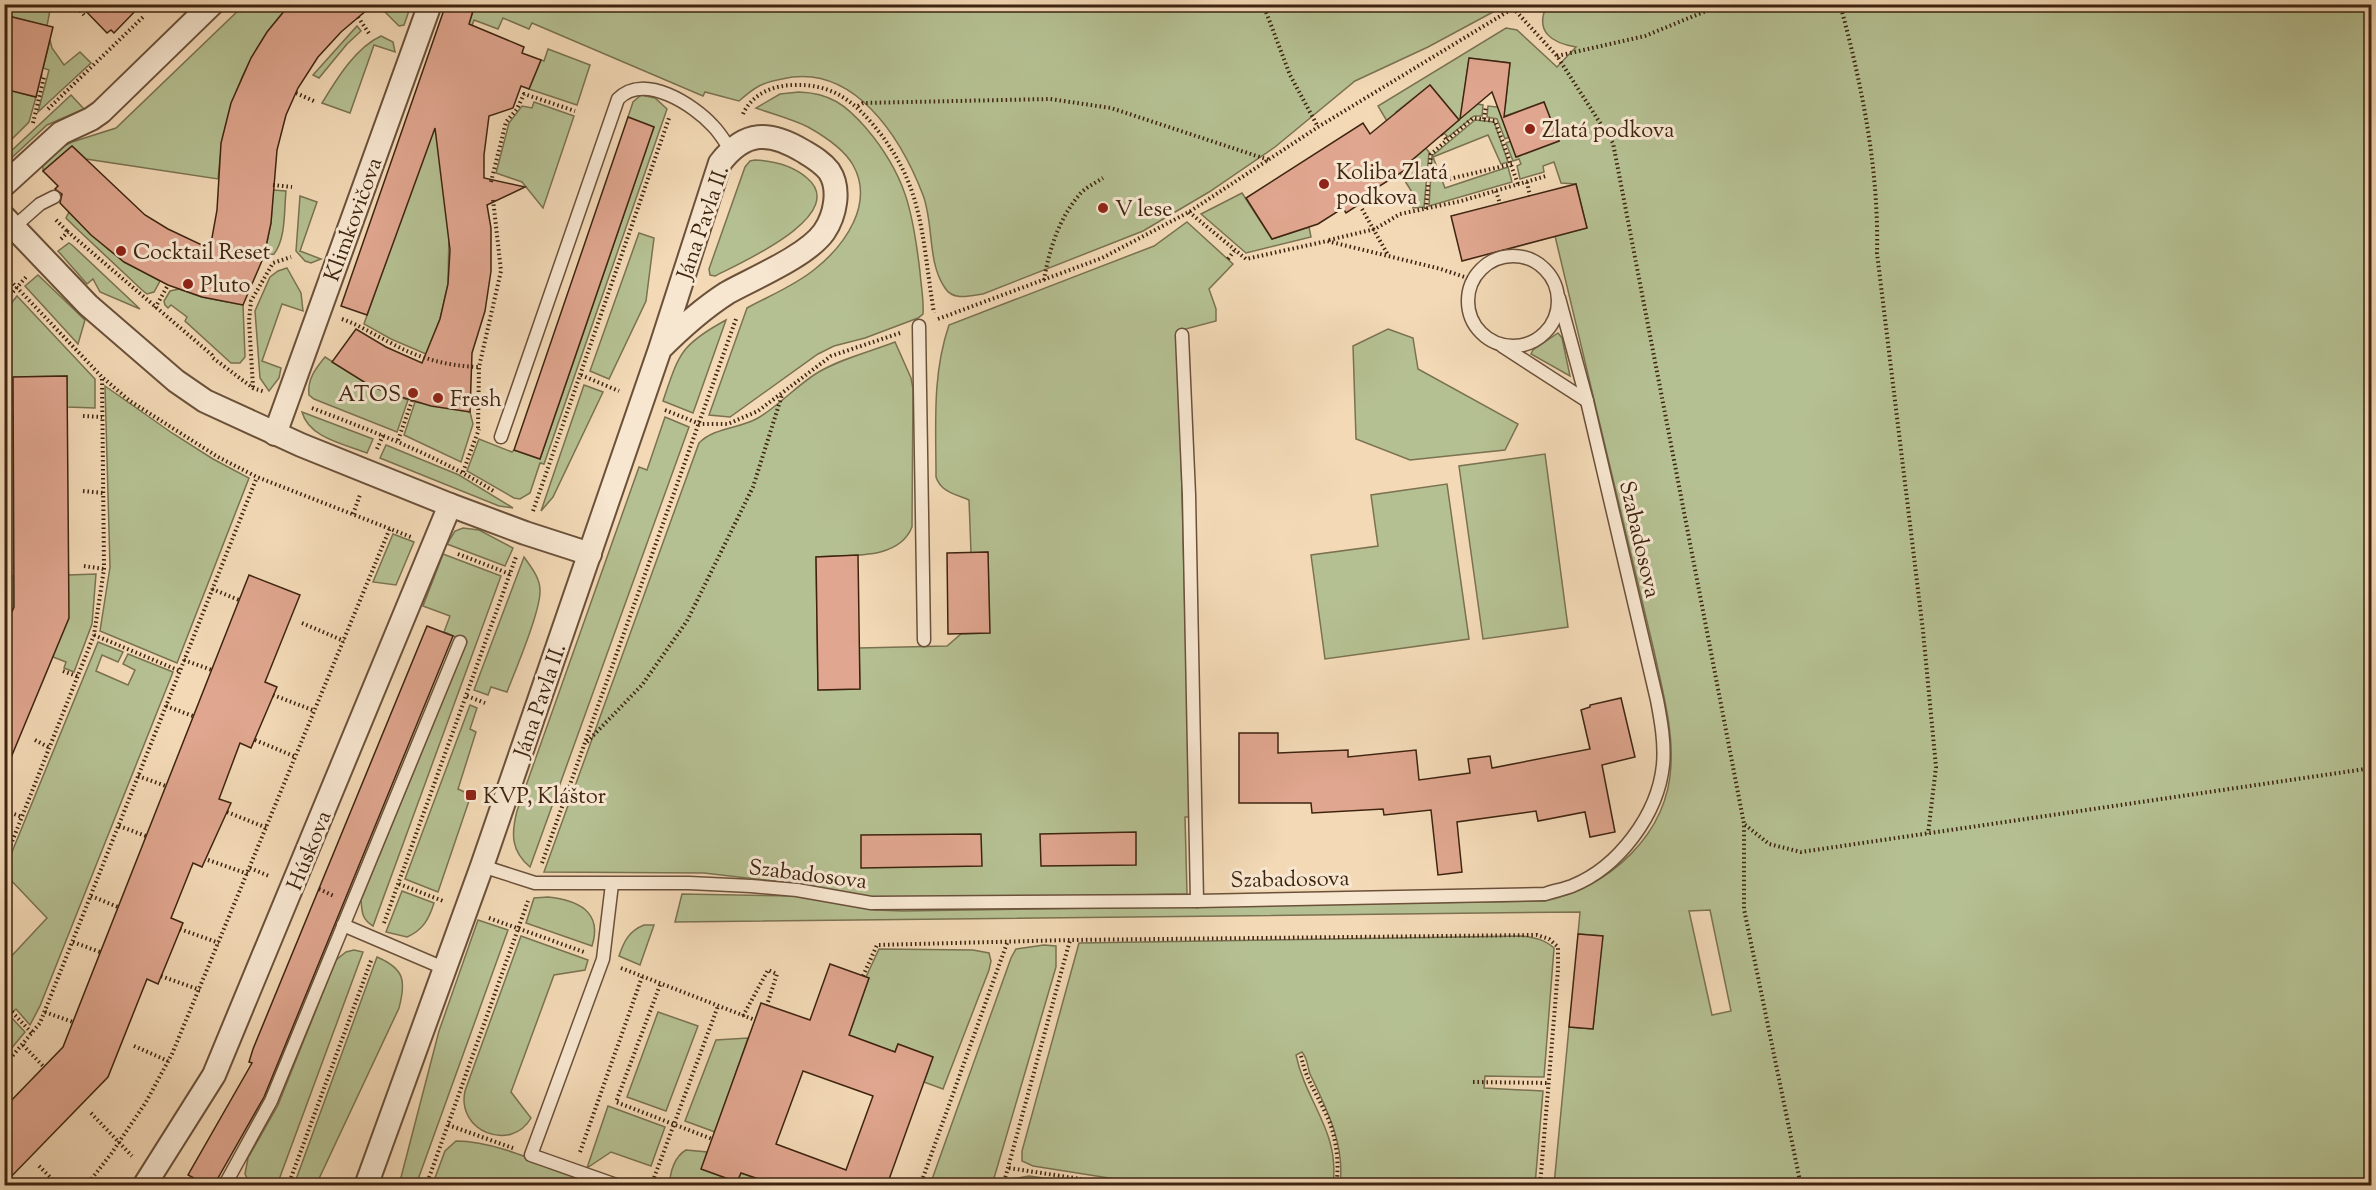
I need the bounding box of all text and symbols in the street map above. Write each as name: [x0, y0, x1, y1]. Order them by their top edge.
place label: Zlatá podkova: [1542, 116, 1674, 148]
marker: Zlatá podkova: [1523, 122, 1537, 136]
street label: Klimkovičova: [318, 153, 392, 287]
place label: Koliba Zlatá podkova: [1336, 158, 1448, 215]
street label: Jána Pavla II.: [670, 162, 739, 285]
marker: Koliba Zlatá podkova: [1317, 177, 1331, 191]
place label: V lese: [1115, 195, 1173, 227]
marker: V lese: [1096, 201, 1110, 215]
place label: Cocktail Reset: [133, 238, 271, 270]
marker: Cocktail Reset: [114, 244, 128, 258]
place label: Pluto: [200, 271, 251, 303]
marker: Pluto: [181, 277, 195, 291]
place label: ATOS: [338, 380, 401, 412]
place label: Fresh: [450, 385, 502, 417]
marker: ATOS: [406, 386, 420, 400]
marker: Fresh: [431, 391, 445, 405]
street label: Szabadosova: [1609, 478, 1667, 601]
street label: Jána Pavla II.: [507, 640, 576, 763]
place label: KVP, Kláštor: [483, 782, 606, 814]
marker: KVP, Kláštor: [464, 788, 478, 802]
street label: Húskova: [280, 806, 341, 896]
street label: Szabadosova: [747, 853, 869, 899]
street label: Szabadosova: [1230, 864, 1350, 898]

